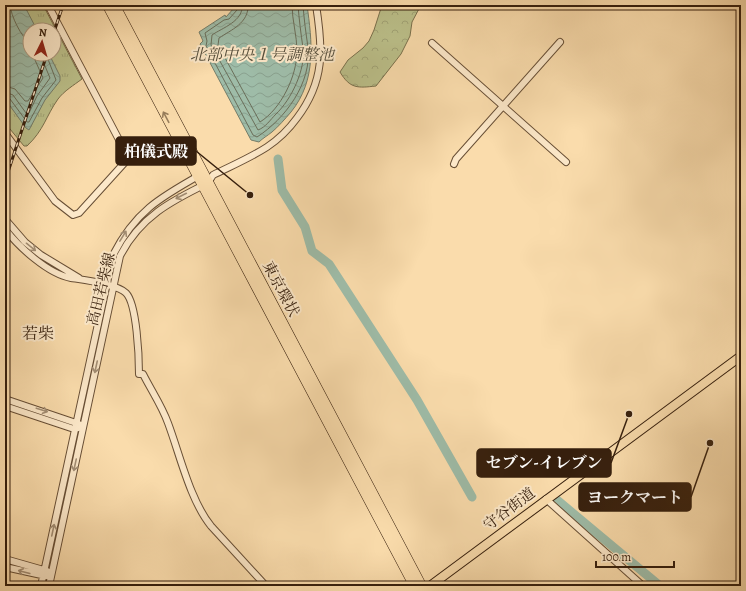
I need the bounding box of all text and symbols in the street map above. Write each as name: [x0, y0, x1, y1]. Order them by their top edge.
north arrow: [22, 22, 62, 62]
text: N: [38, 25, 47, 40]
water label: 北部中央１号調整池: [190, 44, 336, 66]
one-way arrow: [162, 112, 169, 124]
callout: 柏儀式殿: [116, 137, 196, 165]
text: 柏儀式殿: [124, 141, 188, 163]
one-way arrow: [176, 193, 188, 200]
one-way arrow: [120, 230, 128, 242]
one-way arrow: [26, 243, 37, 252]
street label: 高田若柴線: [82, 250, 120, 328]
street label: 東京環状: [258, 258, 304, 320]
district label: 若柴: [22, 323, 54, 345]
one-way arrow: [92, 360, 100, 373]
one-way arrow: [36, 407, 48, 415]
callout: セブン-イレブン: [477, 449, 611, 477]
text: セブン-イレブン: [486, 452, 602, 474]
one-way arrow: [71, 458, 79, 471]
street label: 守谷街道: [479, 483, 539, 535]
callout: ヨークマート: [579, 483, 691, 511]
text: ヨークマート: [587, 487, 683, 509]
one-way arrow: [49, 524, 57, 537]
scale bar: [596, 543, 674, 569]
text: 100 m: [602, 549, 631, 565]
one-way arrow: [18, 567, 31, 575]

